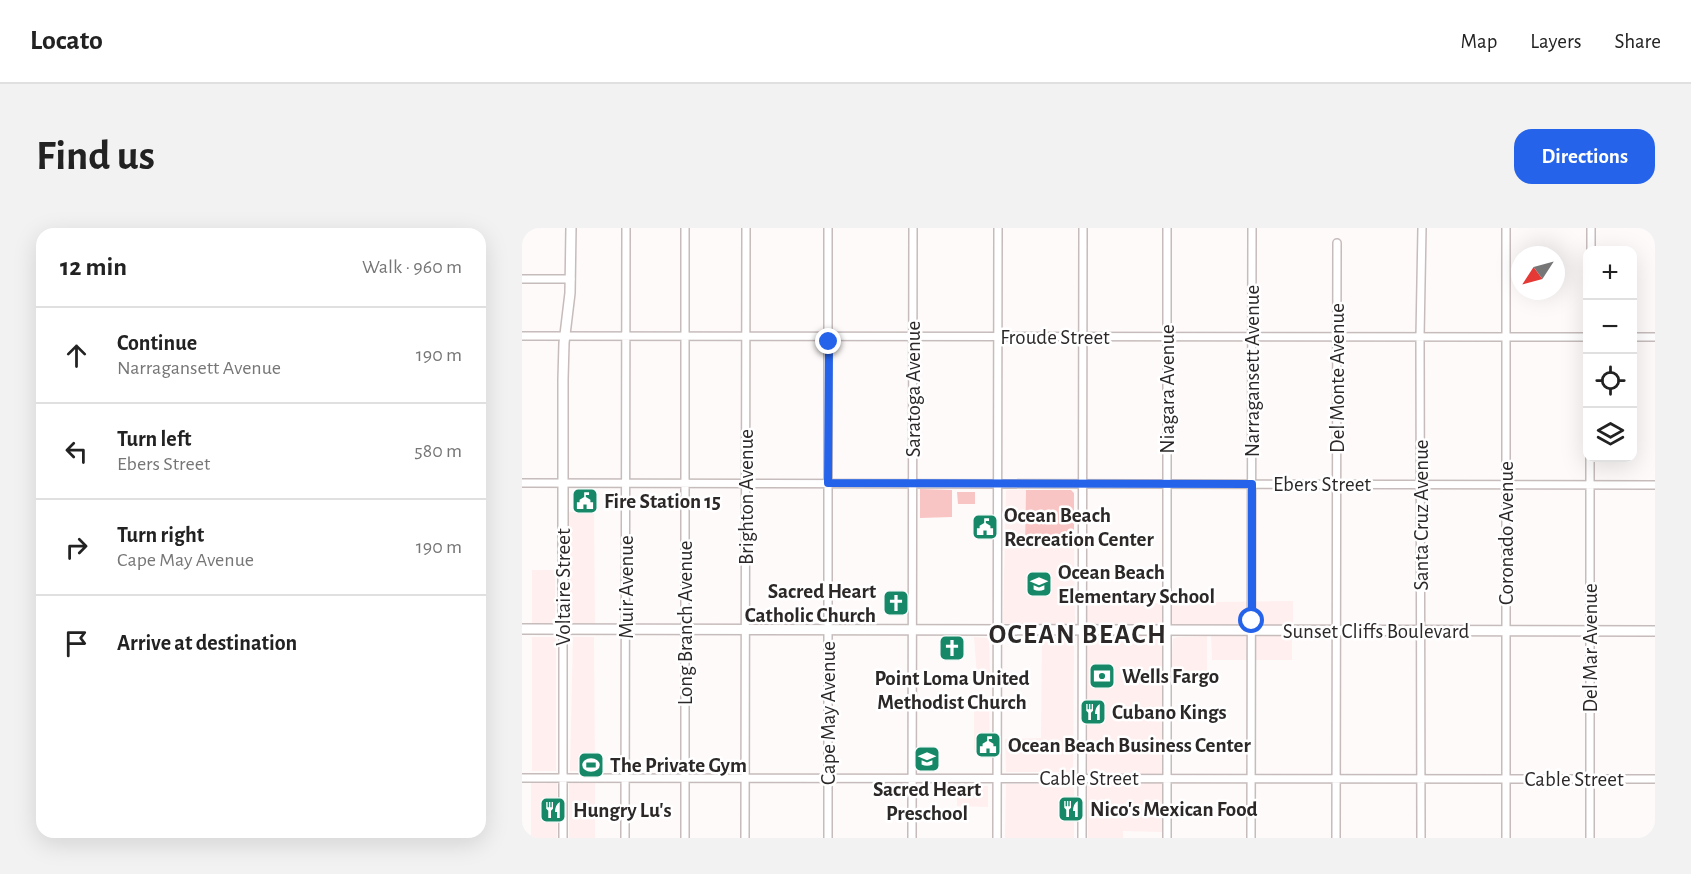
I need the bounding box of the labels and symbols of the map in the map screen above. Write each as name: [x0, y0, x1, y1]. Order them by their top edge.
north arrow: [1511, 246, 1565, 300]
street label: Narragansett Avenue: [1242, 285, 1263, 457]
street label: Del Monte Avenue: [1327, 303, 1348, 453]
street label: Saratoga Avenue: [903, 321, 924, 457]
street label: Niagara Avenue: [1157, 324, 1178, 454]
street label: Froude Street: [1000, 327, 1110, 348]
route end: [815, 328, 841, 354]
street label: Brighton Avenue: [736, 429, 757, 565]
street label: Santa Cruz Avenue: [1411, 439, 1432, 591]
street label: Coronado Avenue: [1496, 461, 1517, 605]
street label: Ebers Street: [1273, 474, 1371, 495]
public building icon: Fire Station 15: [570, 486, 600, 516]
place label: Fire Station 15: [604, 491, 721, 512]
place label: Ocean Beach Recreation Center: [1004, 505, 1154, 550]
public building icon: Ocean Beach Recreation Center: [970, 512, 1000, 542]
street label: Voltaire Street: [553, 528, 574, 646]
street label: Muir Avenue: [616, 535, 637, 639]
street label: Long Branch Avenue: [675, 541, 696, 705]
place label: Ocean Beach Elementary School: [1058, 562, 1215, 607]
school or university icon: Ocean Beach Elementary School: [1024, 569, 1054, 599]
place label: Sacred Heart Catholic Church: [745, 581, 876, 626]
street label: Del Mar Avenue: [1580, 583, 1601, 713]
church icon: Sacred Heart Catholic Church: [881, 588, 911, 618]
route start: [1238, 607, 1264, 633]
district label: OCEAN BEACH: [989, 621, 1167, 648]
street label: Sunset Cliffs Boulevard: [1283, 621, 1469, 642]
church icon: Point Loma United Methodist Church: [937, 633, 967, 663]
street label: Cape May Avenue: [818, 641, 839, 785]
bank icon: Wells Fargo: [1087, 661, 1117, 691]
place label: Wells Fargo: [1122, 666, 1219, 687]
place label: Point Loma United Methodist Church: [874, 668, 1030, 713]
restaurant icon: Cubano Kings: [1078, 697, 1108, 727]
place label: Cubano Kings: [1112, 702, 1227, 723]
public building icon: Ocean Beach Business Center: [973, 730, 1003, 760]
place label: Ocean Beach Business Center: [1008, 735, 1251, 756]
school or university icon: Sacred Heart Preschool: [912, 744, 942, 774]
sports icon: The Private Gym: [576, 750, 606, 780]
place label: The Private Gym: [610, 755, 747, 776]
street label: Cable Street: [1039, 768, 1139, 789]
street label: Cable Street: [1524, 769, 1624, 790]
place label: Sacred Heart Preschool: [873, 779, 981, 824]
restaurant icon: Nico's Mexican Food: [1056, 794, 1086, 824]
restaurant icon: Hungry Lu's: [538, 795, 568, 825]
place label: Nico's Mexican Food: [1090, 799, 1258, 820]
place label: Hungry Lu's: [573, 800, 672, 821]

